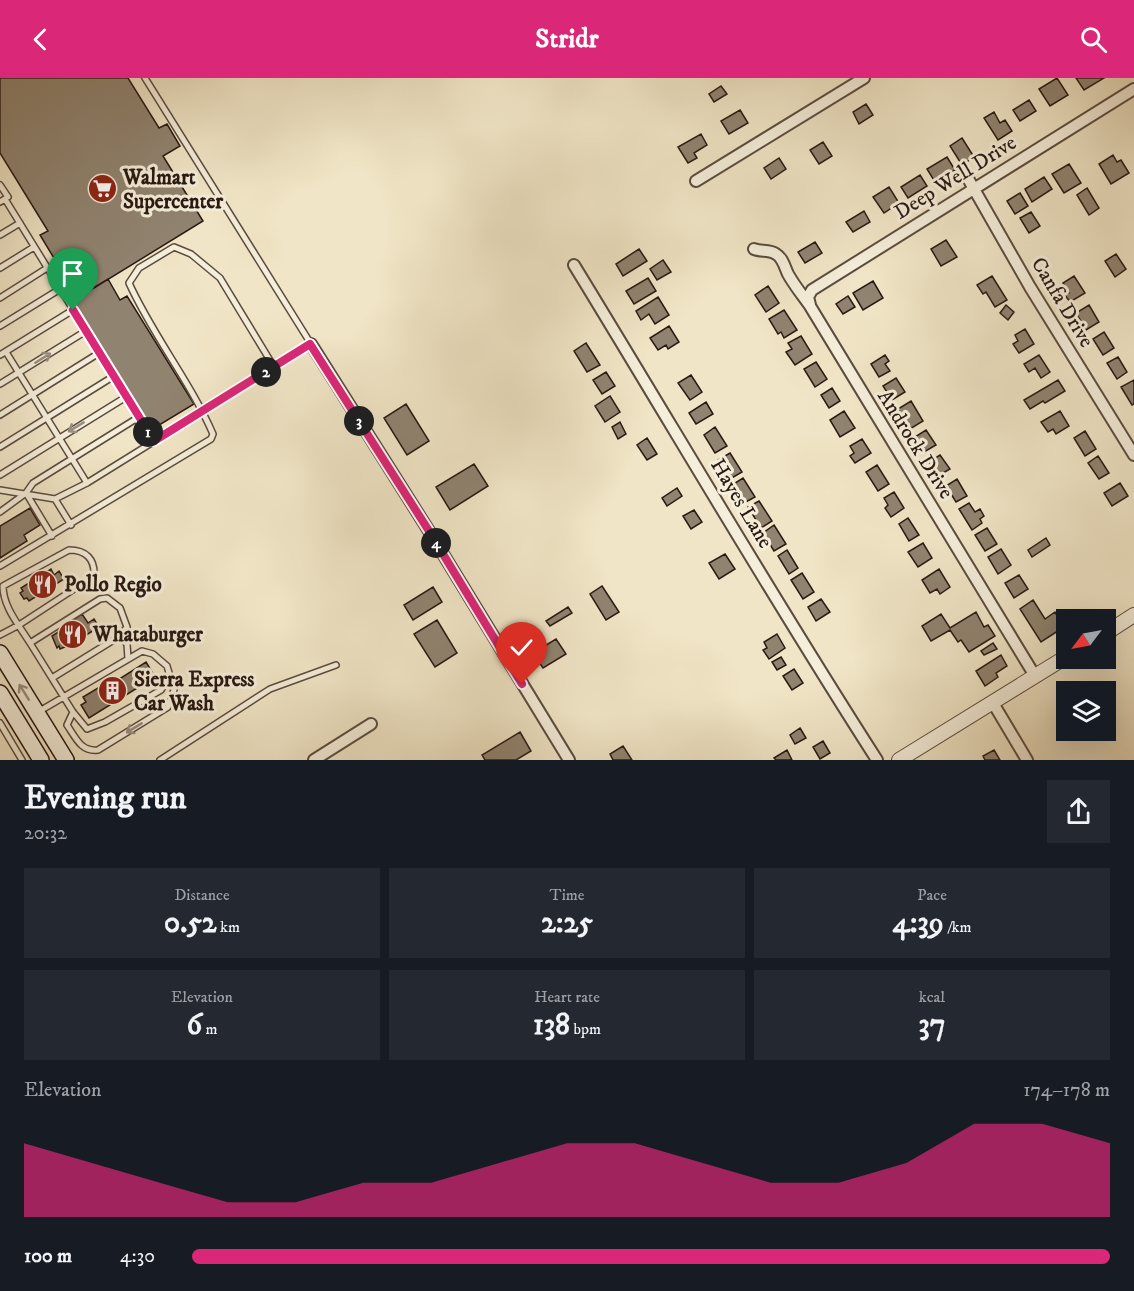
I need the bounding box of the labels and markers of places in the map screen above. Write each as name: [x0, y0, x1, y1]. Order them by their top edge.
place label: Walmart Supercenter: [122, 165, 224, 215]
supermarket icon: Walmart Supercenter: [86, 173, 118, 205]
pin: [47, 248, 98, 310]
pin: 2: [251, 357, 281, 387]
pin: 3: [344, 406, 374, 436]
pin: 1: [133, 417, 163, 447]
pin: 4: [421, 528, 451, 558]
restaurant icon: Pollo Regio: [27, 568, 59, 600]
place label: Pollo Regio: [64, 572, 162, 598]
restaurant icon: Whataburger: [56, 618, 88, 650]
place label: Whataburger: [92, 622, 204, 648]
pin: [496, 622, 547, 684]
place label: Sierra Express Car Wash: [134, 667, 254, 717]
building icon: Sierra Express Car Wash: [97, 675, 129, 707]

